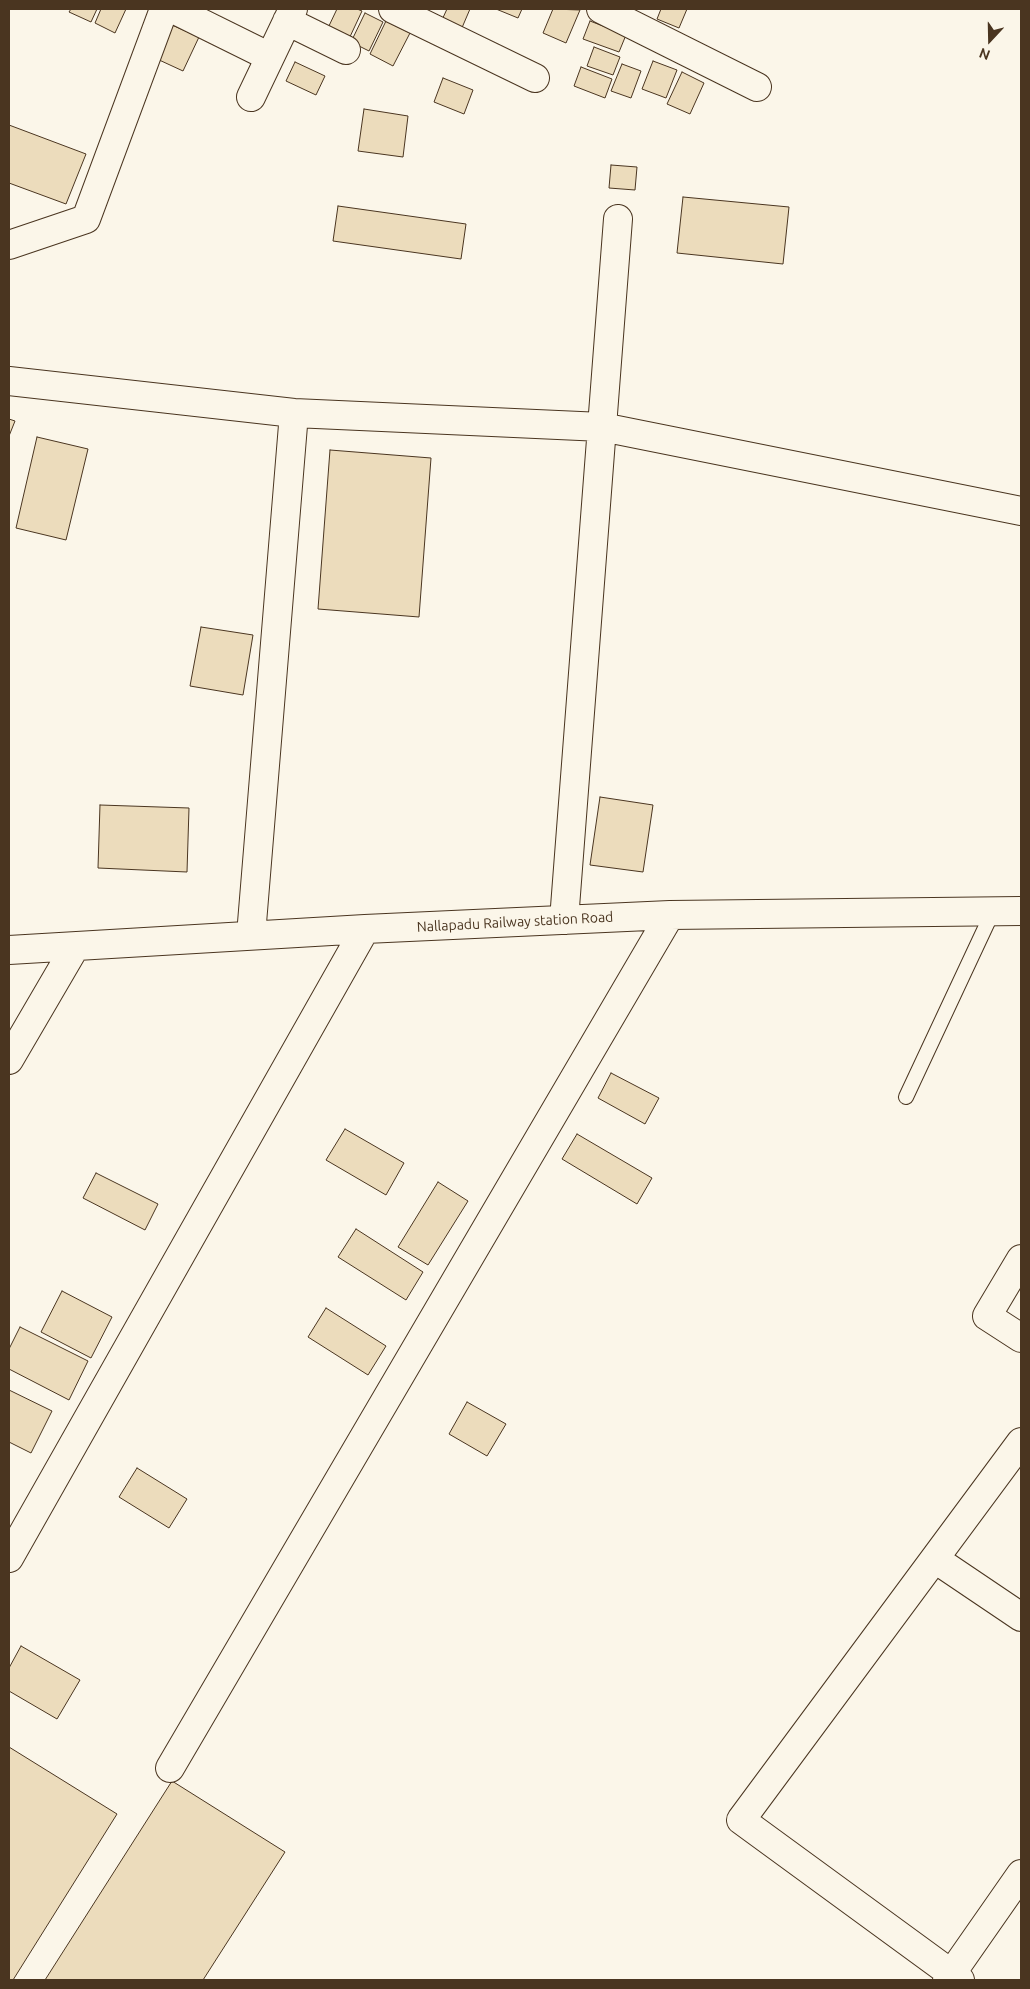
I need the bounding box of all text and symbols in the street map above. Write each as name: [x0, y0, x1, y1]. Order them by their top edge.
north arrow: [965, 15, 1015, 65]
text: N: [977, 45, 992, 63]
street label: Nallapadu Railway station Road: [416, 908, 614, 936]

